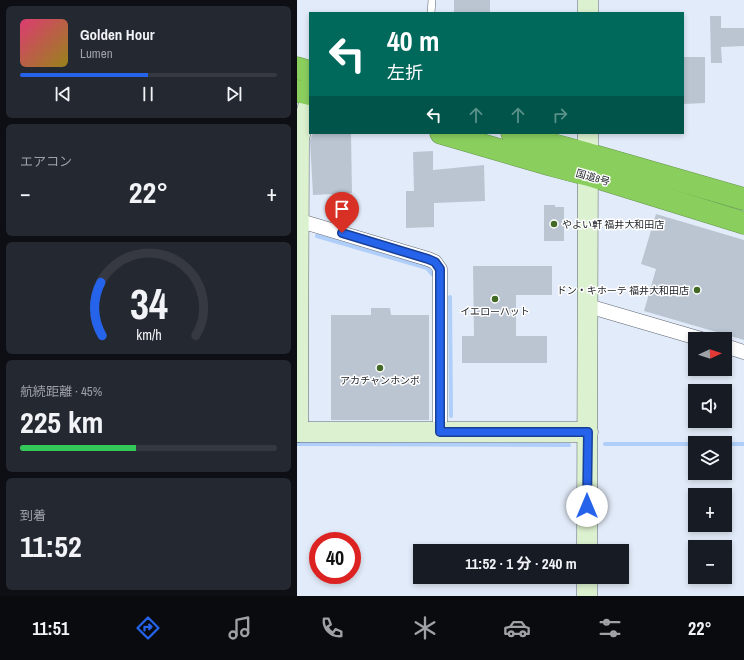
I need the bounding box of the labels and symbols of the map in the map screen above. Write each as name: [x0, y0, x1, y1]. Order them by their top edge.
street label: 国道8号: [574, 166, 611, 188]
pin: [325, 192, 359, 233]
place label: やよい軒 福井大和田店: [562, 218, 664, 231]
marker: やよい軒 福井大和田店: [549, 219, 559, 229]
place label: ドン・キホーテ 福井大和田店: [557, 284, 689, 297]
marker: ドン・キホーテ 福井大和田店: [692, 285, 702, 295]
marker: イエローハット: [490, 294, 500, 304]
place label: イエローハット: [460, 305, 530, 318]
north arrow: [688, 332, 732, 376]
marker: アカチャンホンポ: [375, 363, 385, 373]
place label: アカチャンホンポ: [340, 374, 420, 387]
position arrow: [566, 485, 608, 527]
speed limit sign: 40: [309, 532, 361, 584]

